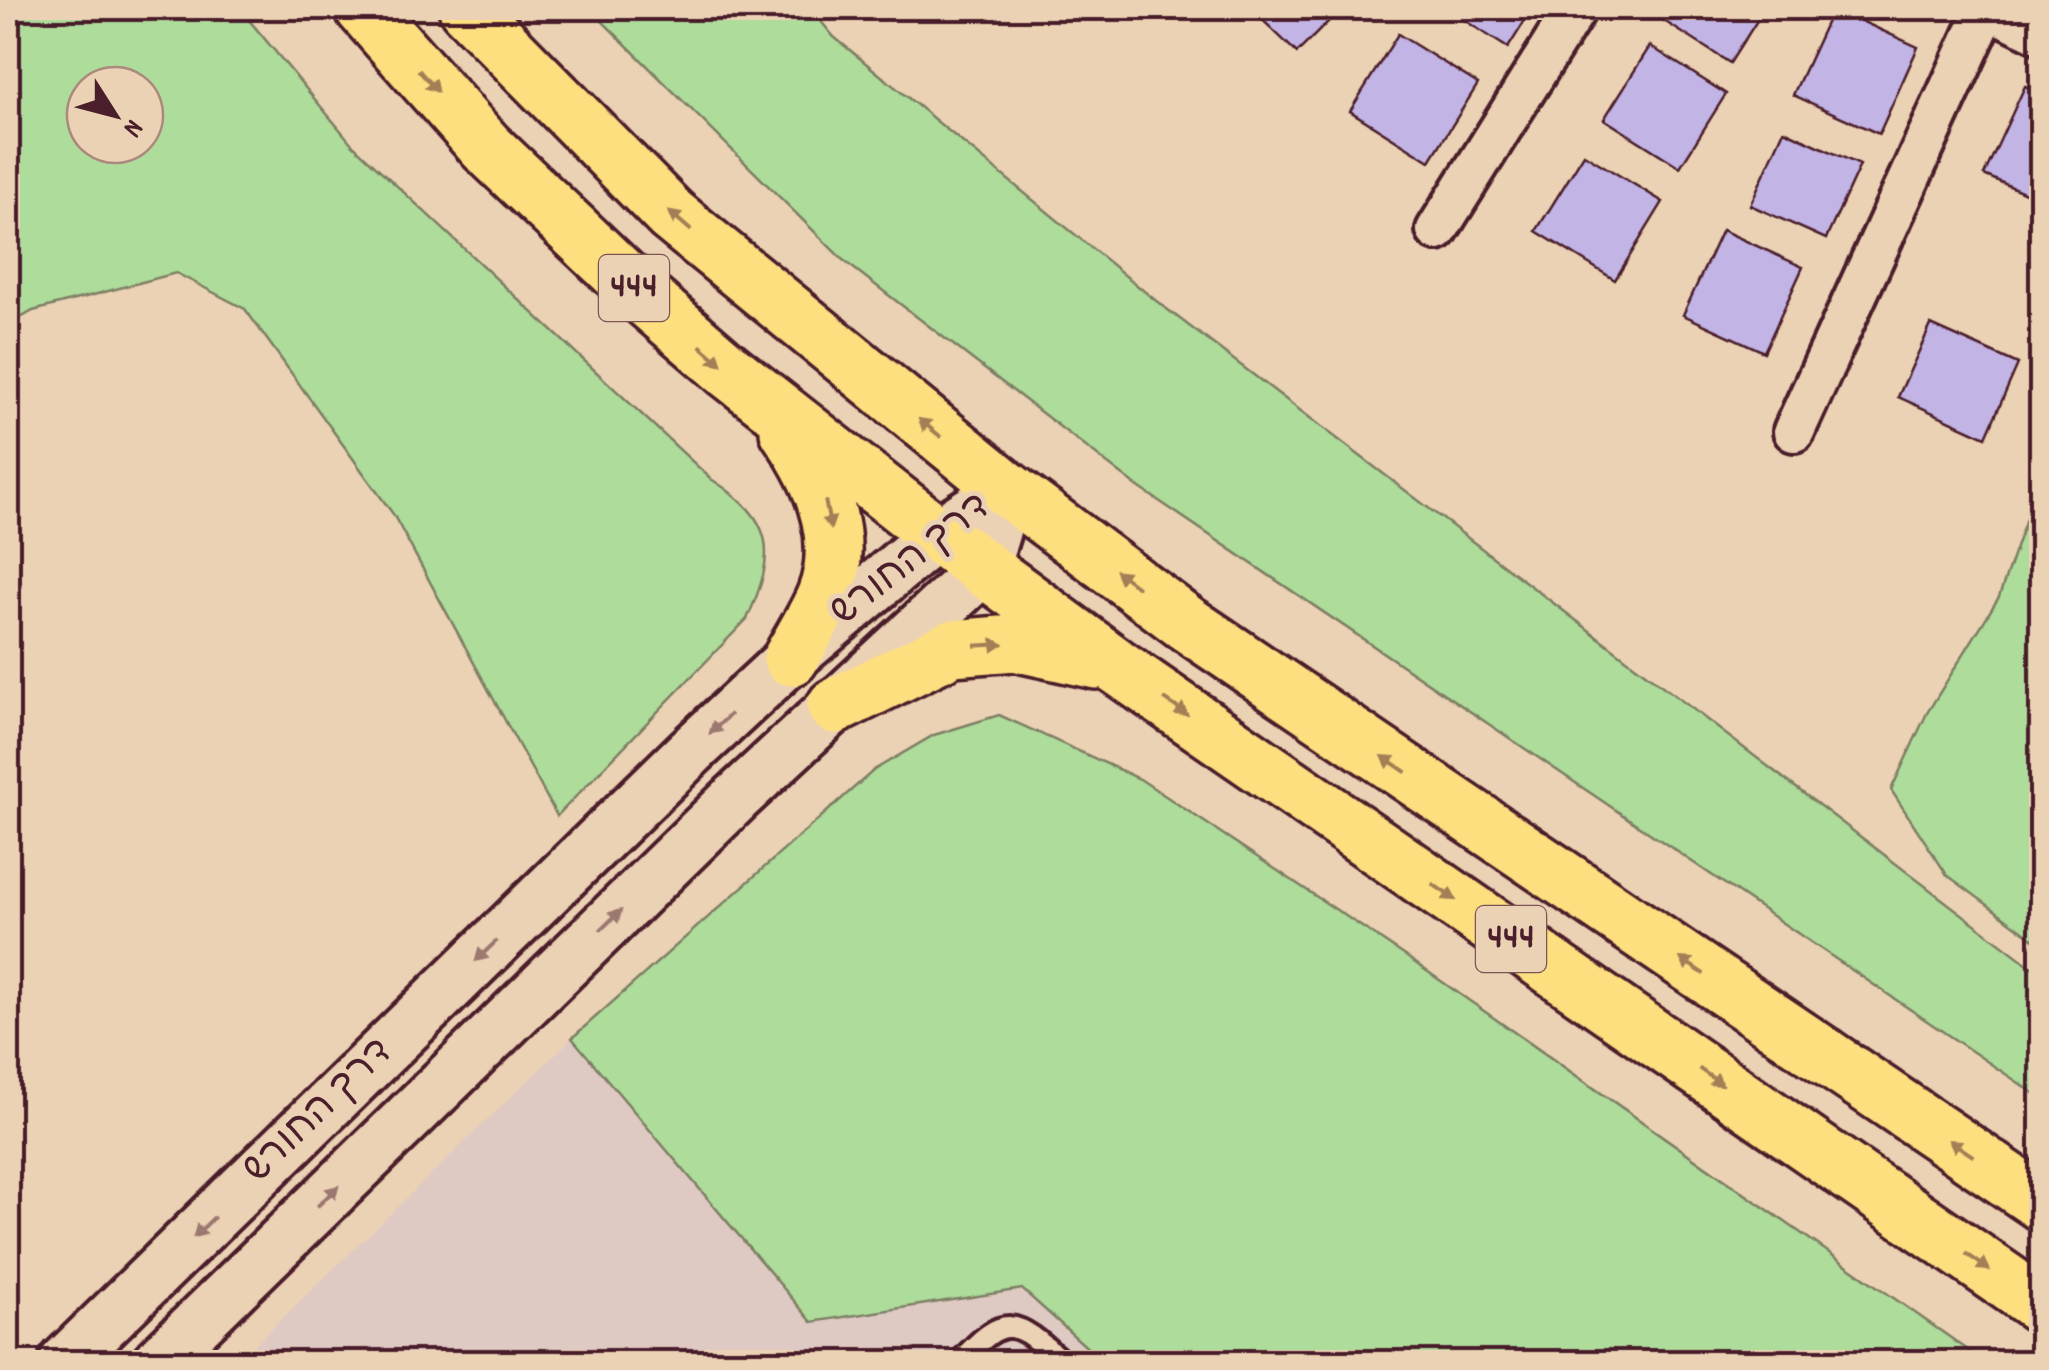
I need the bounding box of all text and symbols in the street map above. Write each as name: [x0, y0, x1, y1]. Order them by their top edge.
north arrow: [65, 65, 165, 165]
one-way arrow: [416, 68, 438, 93]
text: N: [111, 109, 151, 144]
one-way arrow: [667, 211, 692, 233]
road number: 444: [599, 255, 669, 321]
one-way arrow: [698, 344, 723, 366]
one-way arrow: [917, 419, 943, 439]
street label: דרך החורש: [820, 481, 1004, 643]
one-way arrow: [821, 500, 837, 531]
one-way arrow: [1114, 569, 1140, 589]
one-way arrow: [973, 637, 1005, 653]
one-way arrow: [1163, 697, 1190, 716]
one-way arrow: [708, 712, 732, 735]
one-way arrow: [1380, 755, 1407, 774]
one-way arrow: [1430, 882, 1457, 901]
road number: 444: [1476, 906, 1546, 972]
one-way arrow: [598, 909, 622, 933]
one-way arrow: [475, 938, 499, 962]
one-way arrow: [1678, 957, 1705, 976]
street label: דרך החורש: [232, 1027, 408, 1199]
one-way arrow: [1697, 1067, 1724, 1086]
one-way arrow: [1947, 1140, 1974, 1158]
one-way arrow: [316, 1185, 340, 1209]
one-way arrow: [192, 1215, 216, 1238]
one-way arrow: [1965, 1252, 1991, 1271]

